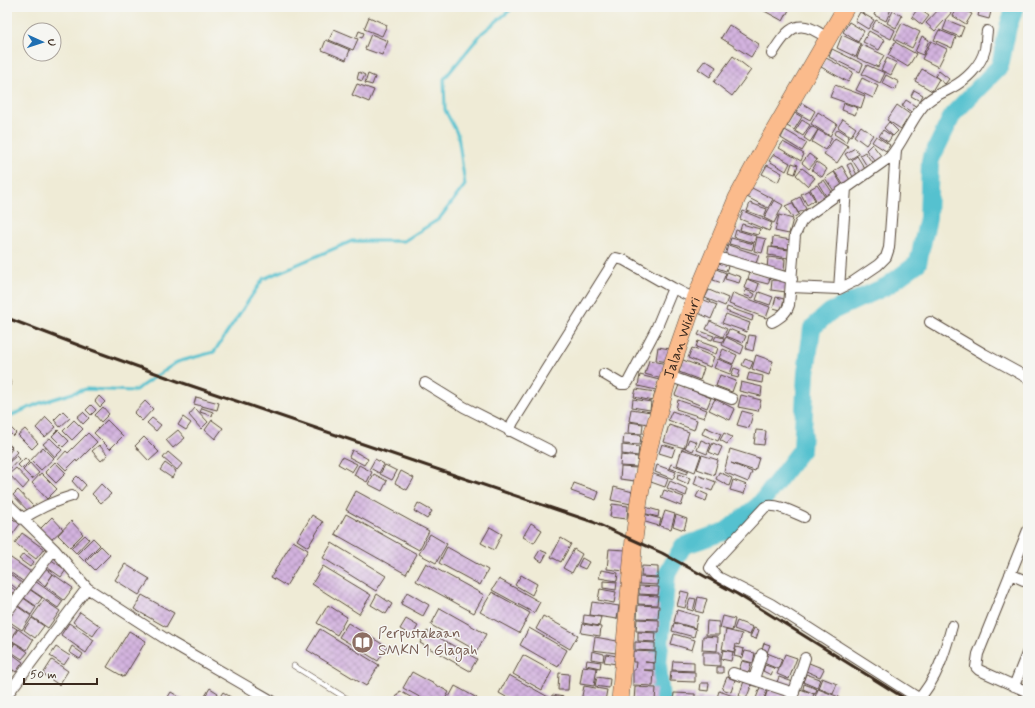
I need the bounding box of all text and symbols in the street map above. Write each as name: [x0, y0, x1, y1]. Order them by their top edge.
north arrow: [22, 22, 62, 62]
text: U: [44, 39, 58, 46]
street label: Jalan Widuri: [659, 294, 706, 381]
place label: Perpustakaan SMKN 1 Glagah: [378, 624, 478, 662]
library icon: Perpustakaan SMKN 1 Glagah: [350, 629, 376, 655]
scale bar: [24, 660, 97, 686]
text: 50 m: [30, 667, 57, 683]

